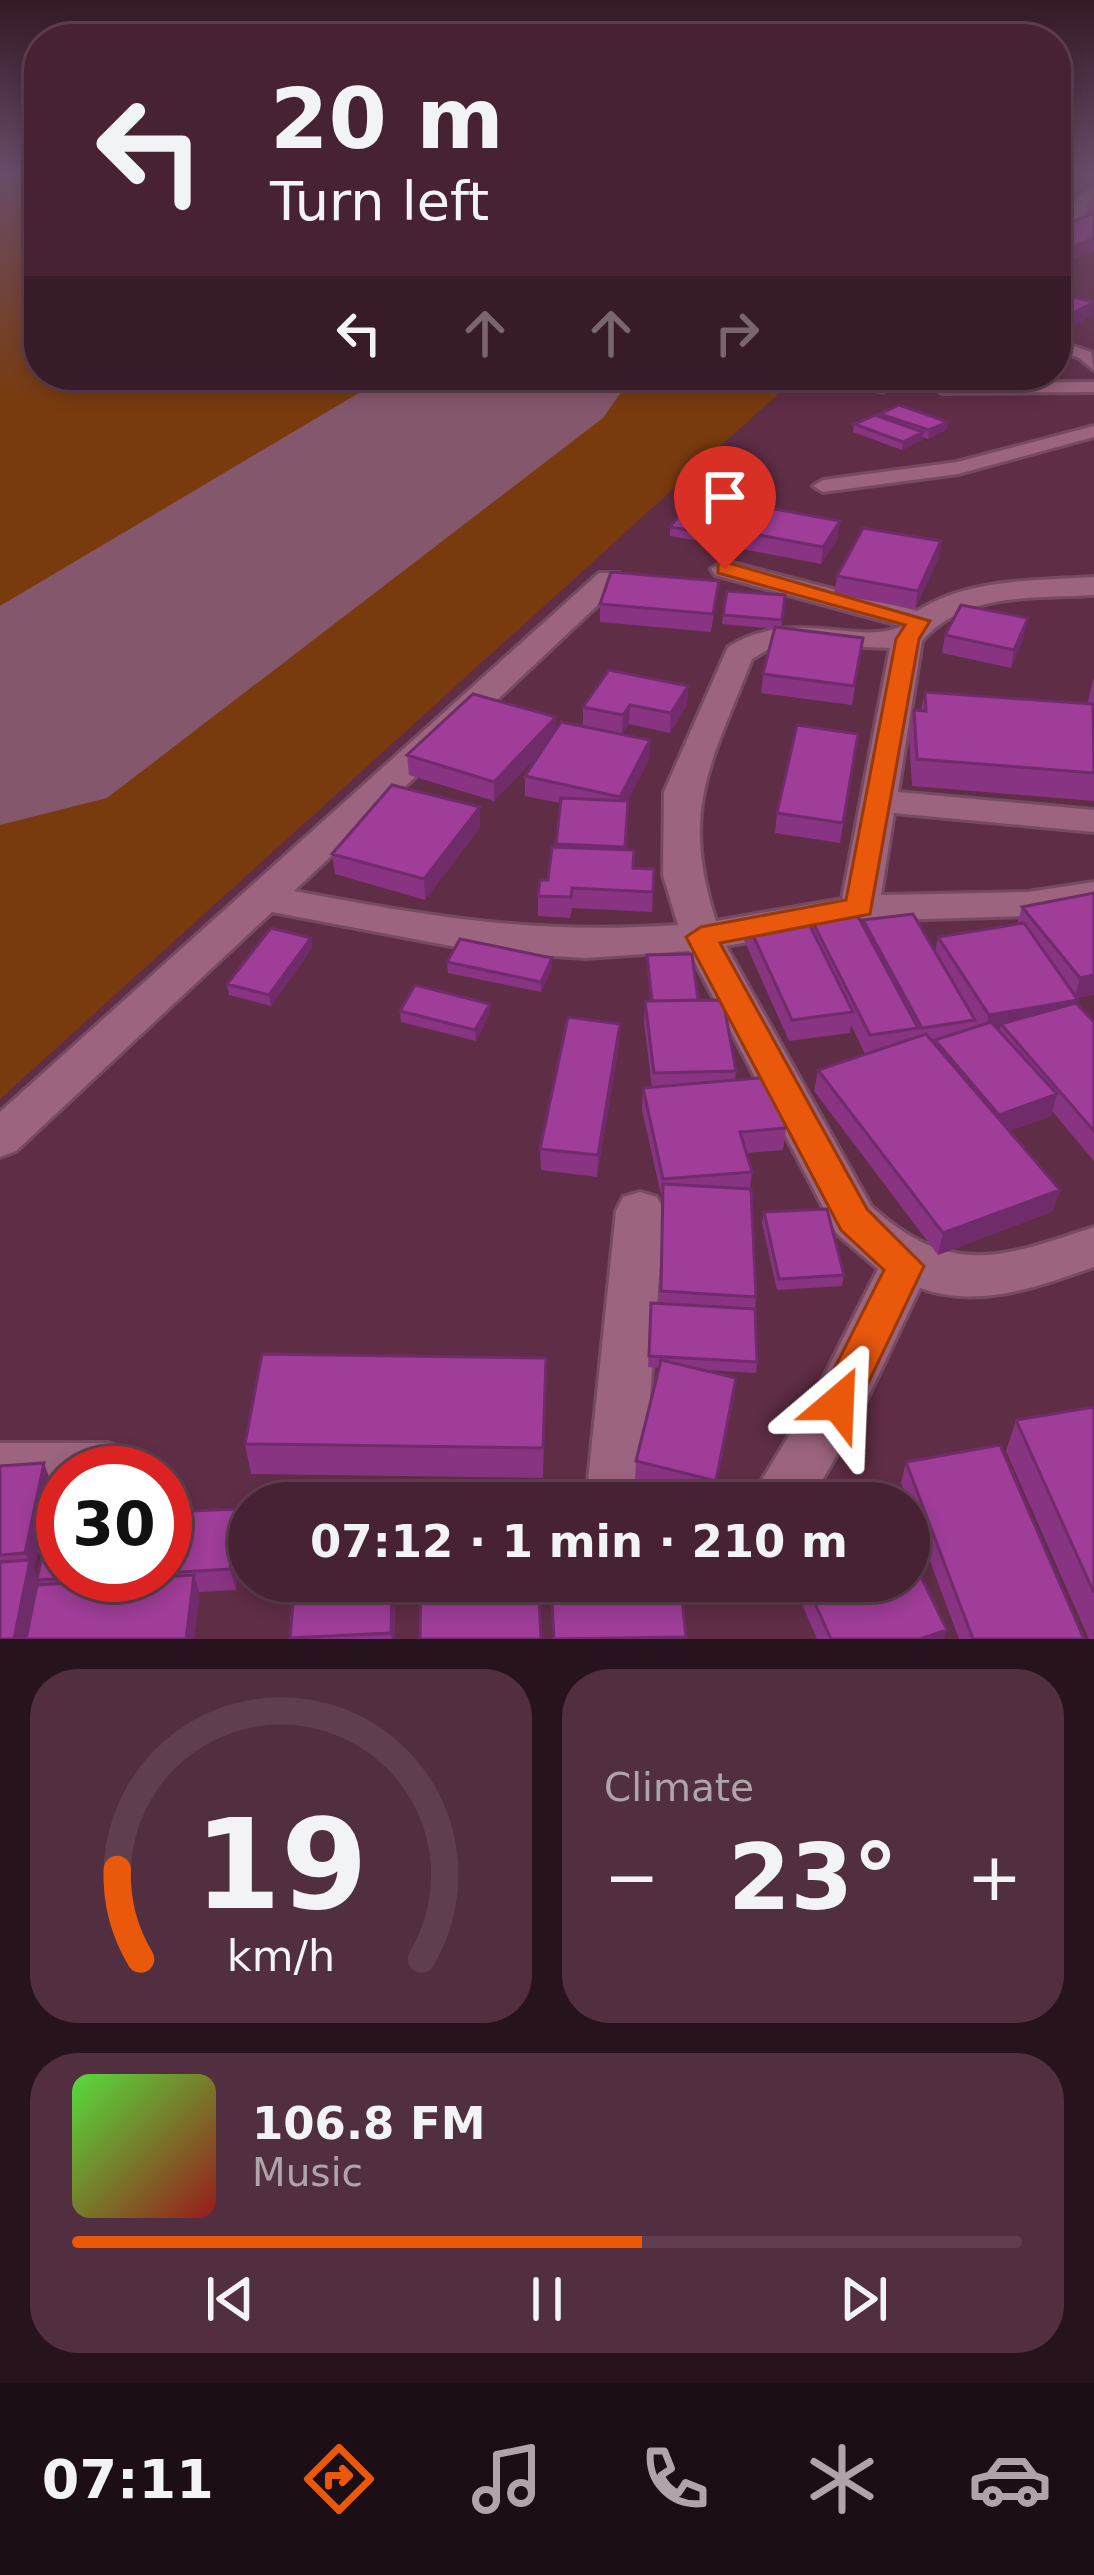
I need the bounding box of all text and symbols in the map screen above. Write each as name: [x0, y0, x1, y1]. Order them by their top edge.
text: 20 m: [270, 70, 504, 168]
icon: left: [72, 72, 228, 228]
text: Turn left: [270, 170, 489, 233]
icon: left: [326, 300, 392, 366]
icon: ahead: [452, 300, 518, 366]
icon: ahead: [578, 300, 644, 366]
icon: right: [704, 300, 770, 366]
pin: [674, 446, 776, 569]
icon: arrive: [692, 464, 758, 530]
position arrow: [775, 1340, 901, 1466]
speed limit sign: 30: [36, 1446, 192, 1602]
text: 07:12 · 1 min · 210 m: [310, 1515, 848, 1568]
text: Climate: [604, 1765, 754, 1810]
text: 19: [194, 1792, 368, 1937]
text: 23°: [728, 1825, 898, 1930]
text: −: [604, 1839, 659, 1916]
text: +: [967, 1839, 1022, 1916]
text: km/h: [227, 1931, 335, 1981]
text: 106.8 FM: [252, 2097, 486, 2150]
text: Music: [252, 2150, 363, 2195]
icon: previous: [197, 2266, 263, 2332]
icon: pause: [514, 2266, 580, 2332]
icon: next: [831, 2266, 897, 2332]
icon: directions: [297, 2437, 381, 2521]
icon: music: [465, 2437, 549, 2521]
icon: phone: [633, 2437, 717, 2521]
icon: climate: [800, 2437, 884, 2521]
icon: car: [968, 2437, 1052, 2521]
text: 07:11: [42, 2448, 214, 2511]

